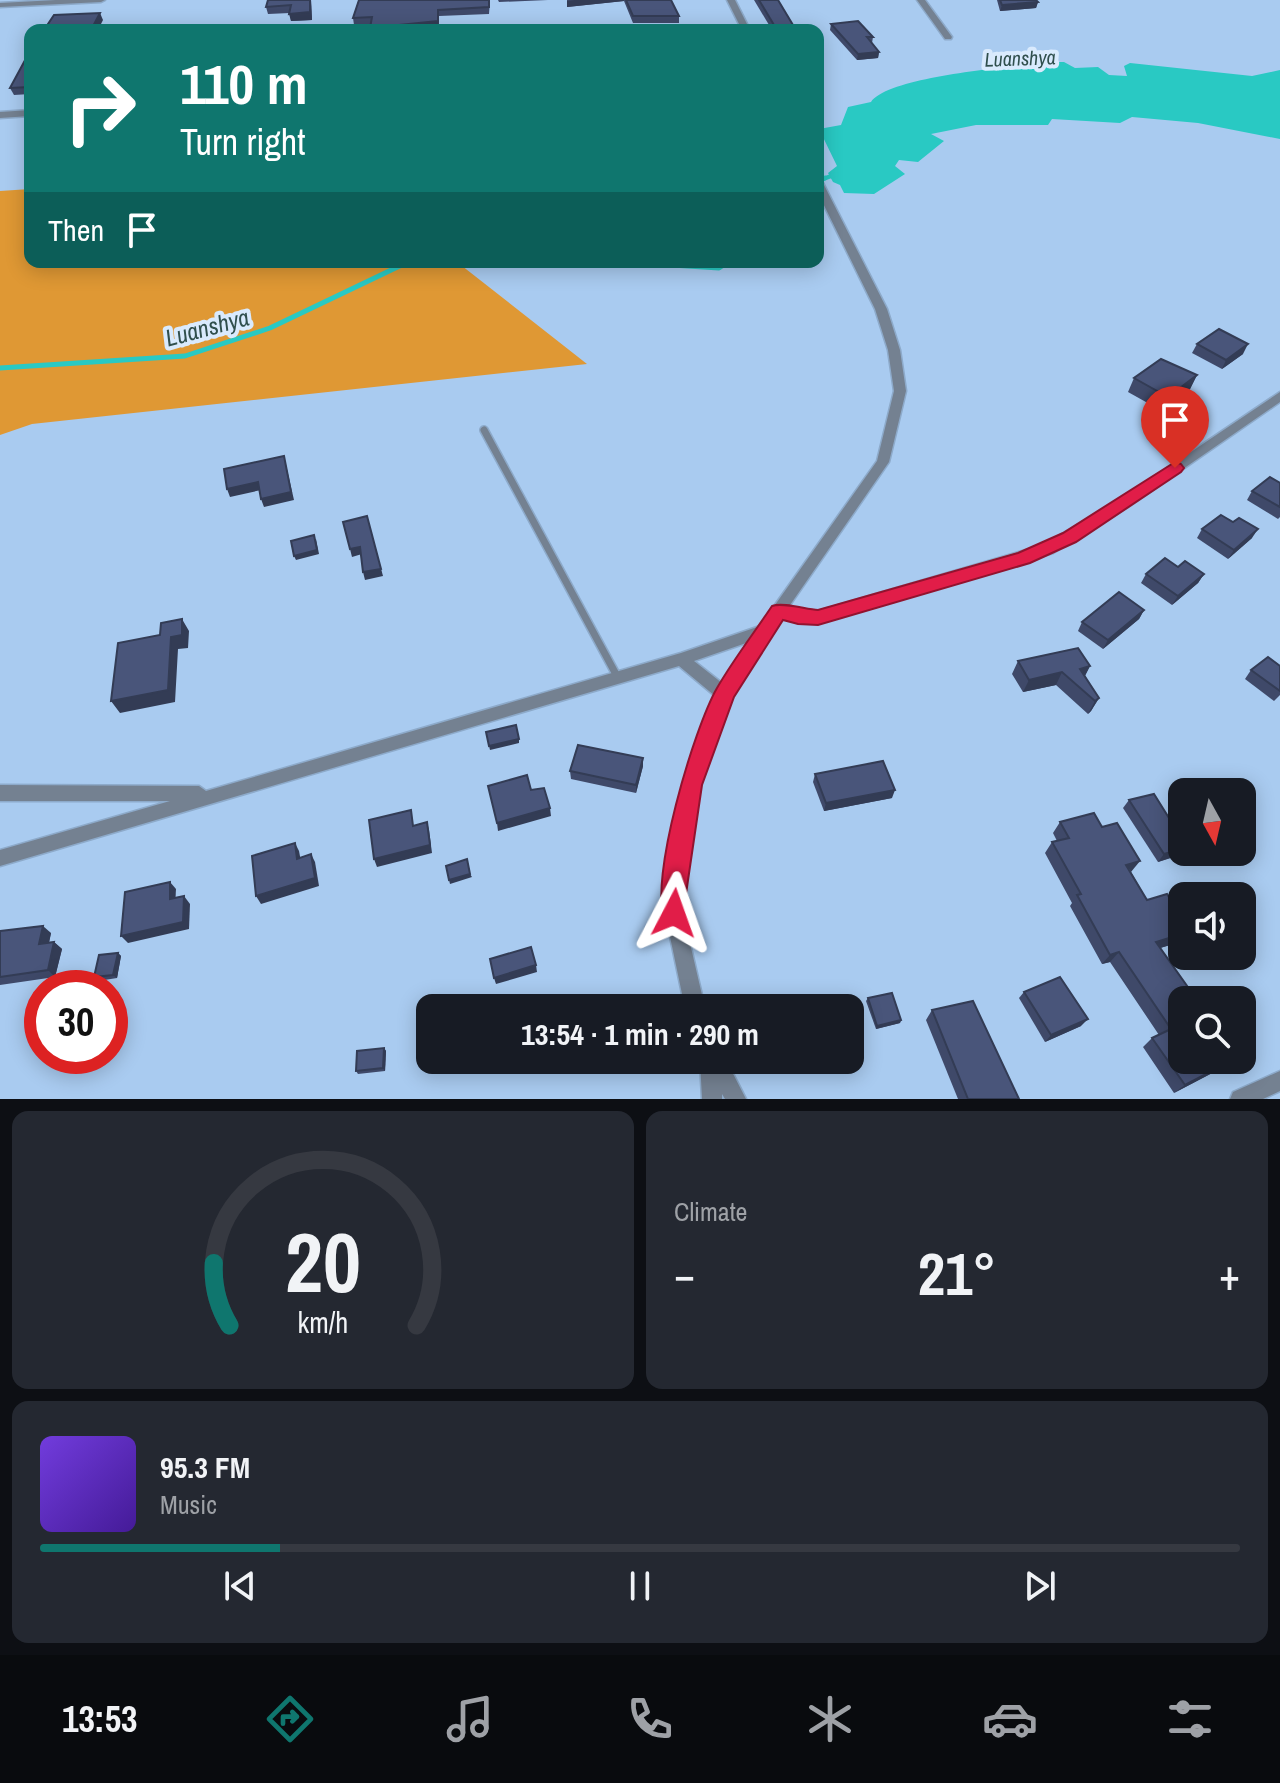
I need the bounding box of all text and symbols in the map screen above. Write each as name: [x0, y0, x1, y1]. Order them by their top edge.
water label: Luanshya: [984, 43, 1056, 73]
text: 110 m: [180, 46, 308, 121]
icon: right: [48, 56, 152, 160]
text: Turn right: [180, 118, 305, 166]
icon: arrive: [120, 208, 164, 252]
text: Then: [48, 210, 104, 250]
water label: Luanshya: [162, 300, 252, 353]
pin: [1141, 386, 1209, 468]
icon: arrive: [1153, 398, 1197, 442]
north arrow: [1168, 778, 1256, 866]
map controls: [1168, 778, 1256, 1074]
position arrow: [632, 871, 716, 955]
button: sound: [1168, 882, 1256, 970]
speed limit sign: 30: [24, 970, 128, 1074]
button: search: [1168, 986, 1256, 1074]
text: 13:54 · 1 min · 290 m: [521, 1014, 759, 1054]
text: Climate: [674, 1194, 747, 1229]
text: 20: [285, 1206, 361, 1318]
text: 21°: [918, 1233, 996, 1314]
text: −: [674, 1244, 695, 1304]
text: +: [1219, 1244, 1240, 1304]
text: km/h: [298, 1303, 348, 1342]
text: 95.3 FM: [160, 1447, 250, 1487]
text: Music: [160, 1487, 217, 1522]
icon: previous: [218, 1564, 262, 1608]
icon: pause: [618, 1564, 662, 1608]
icon: next: [1018, 1564, 1062, 1608]
icon: directions: [262, 1691, 318, 1747]
icon: music: [442, 1691, 498, 1747]
icon: phone: [622, 1691, 678, 1747]
icon: climate: [802, 1691, 858, 1747]
icon: car: [982, 1691, 1038, 1747]
icon: filters: [1162, 1691, 1218, 1747]
text: 13:53: [62, 1695, 138, 1743]

